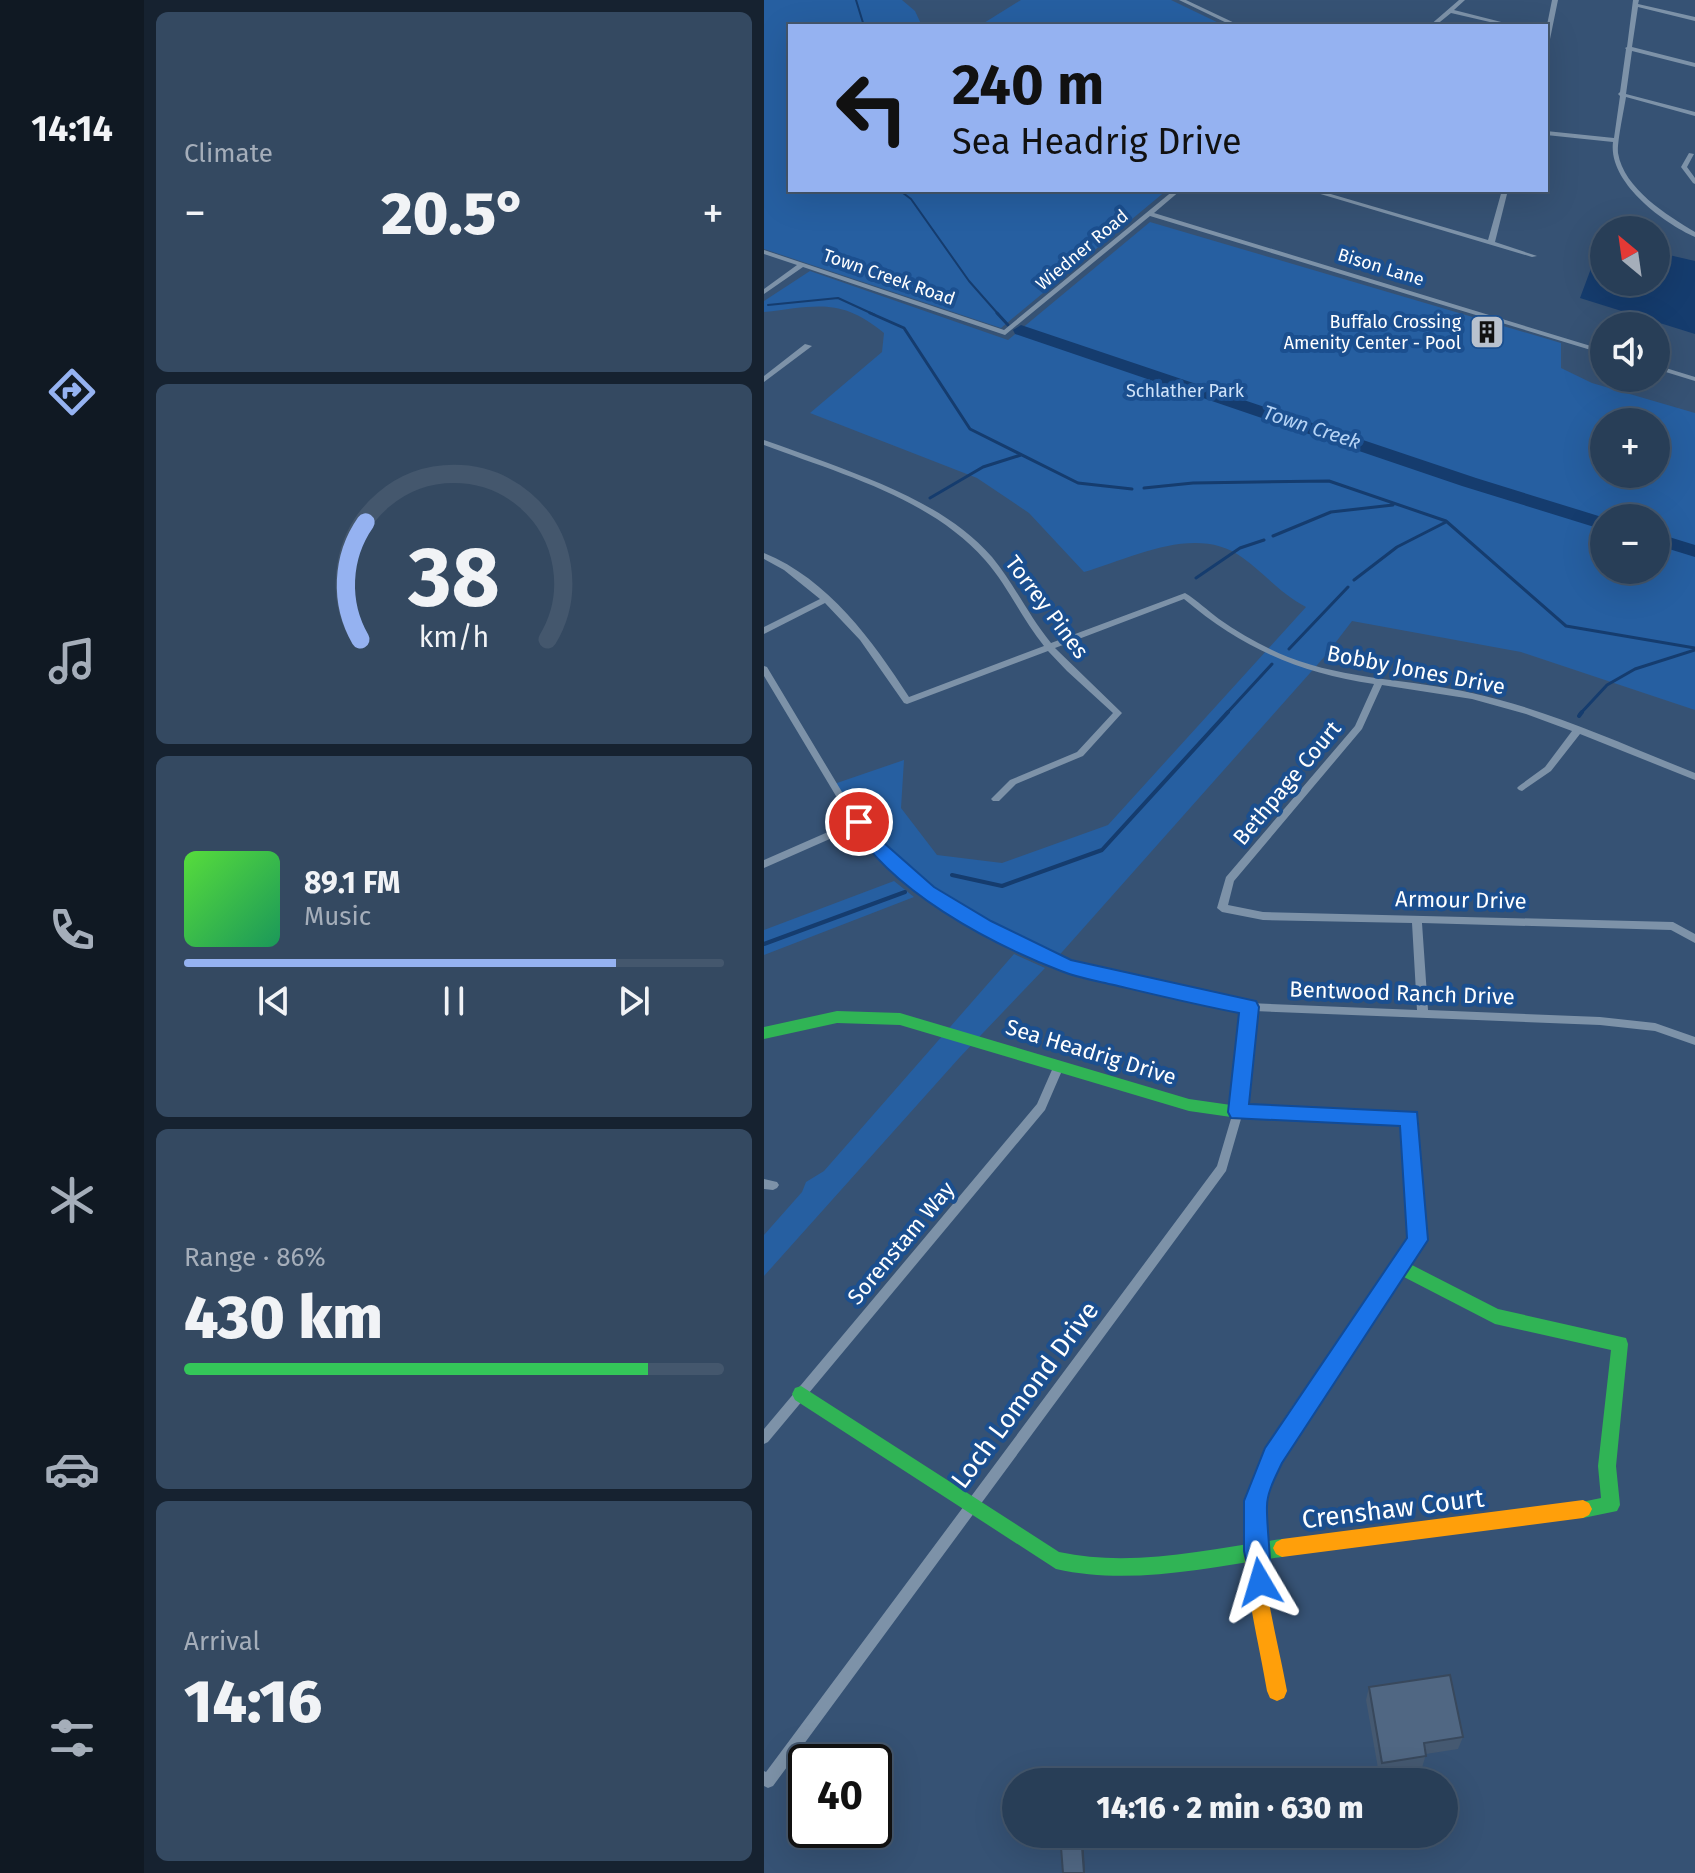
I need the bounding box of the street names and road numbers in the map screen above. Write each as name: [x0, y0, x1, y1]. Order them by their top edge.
street label: Wiedner Road: [1031, 205, 1133, 295]
street label: Bison Lane: [1335, 243, 1427, 291]
street label: Town Creek Road: [820, 244, 958, 310]
street label: Torrey Pines: [999, 550, 1095, 664]
street label: Bobby Jones Drive: [1325, 639, 1507, 701]
street label: Bethpage Court: [1227, 715, 1347, 851]
street label: Armour Drive: [1395, 885, 1527, 915]
street label: Bentwood Ranch Drive: [1289, 976, 1515, 1010]
street label: Sea Headrig Drive: [1002, 1013, 1180, 1091]
street label: Sorenstam Way: [842, 1176, 960, 1310]
street label: Loch Lomond Drive: [945, 1296, 1105, 1494]
street label: Crenshaw Court: [1300, 1482, 1487, 1536]

